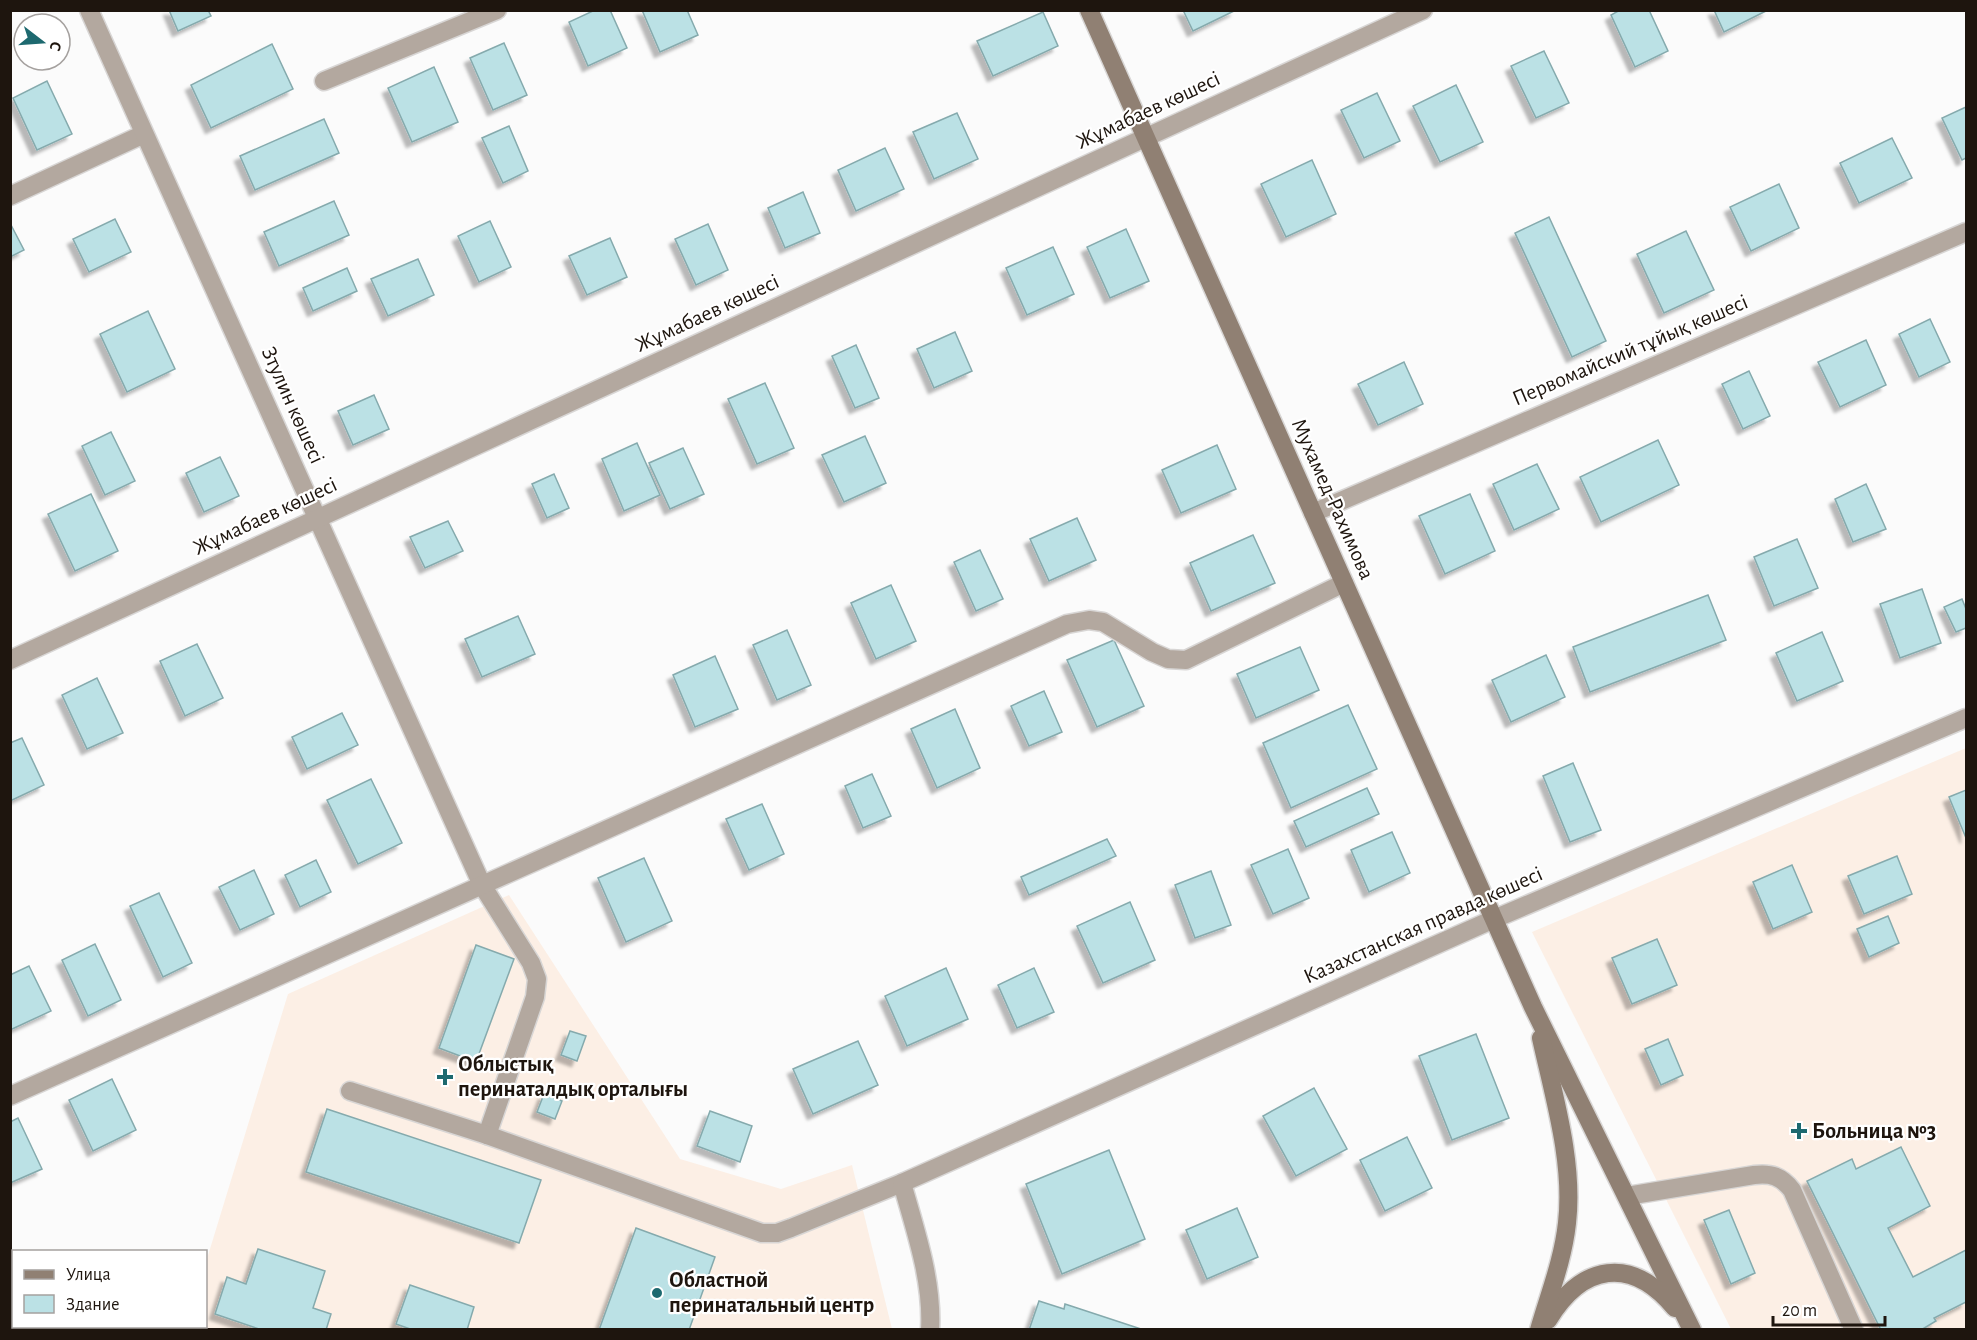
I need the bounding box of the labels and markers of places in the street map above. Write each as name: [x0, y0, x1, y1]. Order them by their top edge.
place label: Облыстық перинаталдық орталығы: [458, 1053, 688, 1100]
marker: Облыстық перинаталдық орталығы: [436, 1068, 454, 1086]
place label: Больница №3: [1812, 1120, 1936, 1142]
marker: Больница №3: [1790, 1122, 1808, 1140]
place label: Областной перинатальный центр: [669, 1269, 874, 1316]
marker: Областной перинатальный центр: [650, 1286, 664, 1300]

